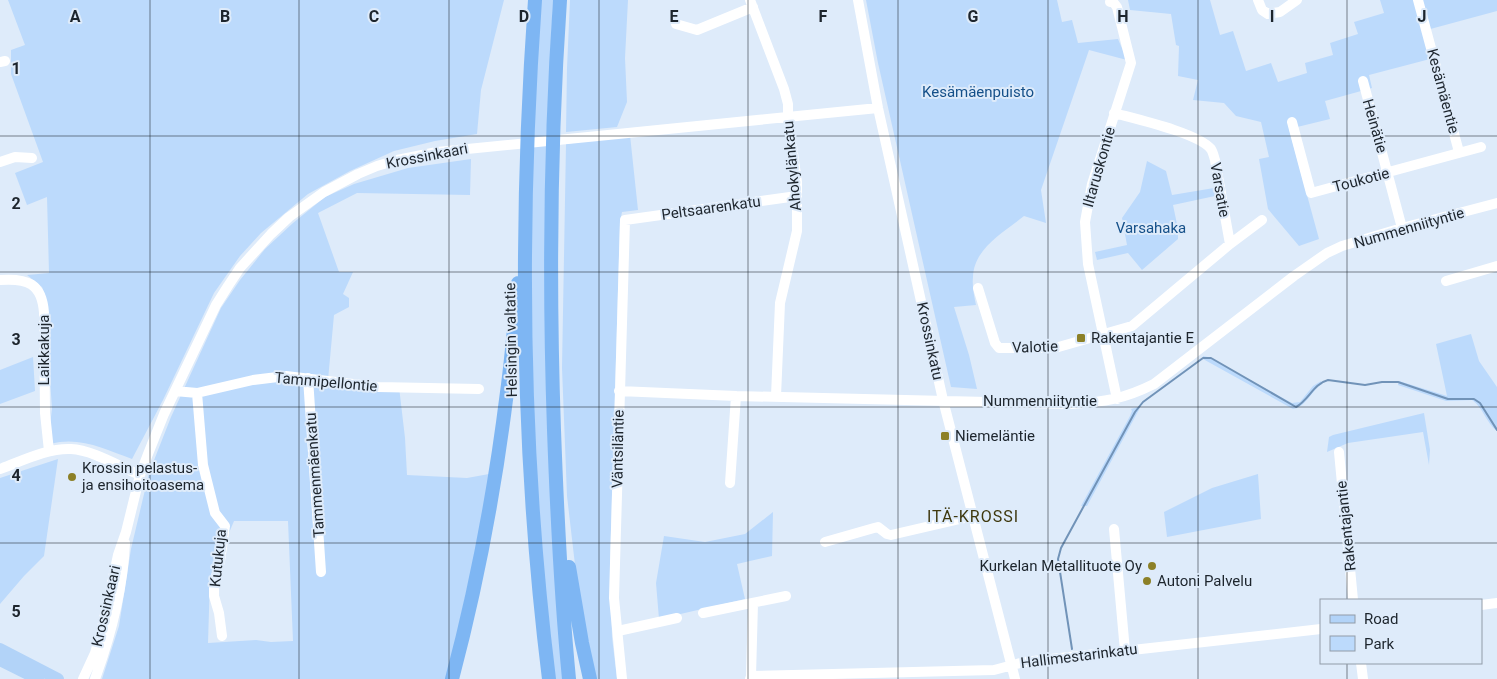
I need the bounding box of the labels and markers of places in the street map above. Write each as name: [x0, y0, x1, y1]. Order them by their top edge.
place label: Rakentajantie E: [1091, 329, 1194, 347]
marker: Rakentajantie E: [1075, 332, 1087, 344]
place label: Niemeläntie: [955, 427, 1035, 445]
marker: Niemeläntie: [939, 430, 951, 442]
place label: Krossin pelastus- ja ensihoitoasema: [81, 459, 204, 494]
marker: Krossin pelastus- ja ensihoitoasema: [66, 471, 78, 483]
place label: Kurkelan Metallituote Oy: [979, 557, 1142, 575]
marker: Kurkelan Metallituote Oy: [1146, 560, 1158, 572]
place label: Autoni Palvelu: [1157, 572, 1252, 590]
marker: Autoni Palvelu: [1141, 575, 1153, 587]

